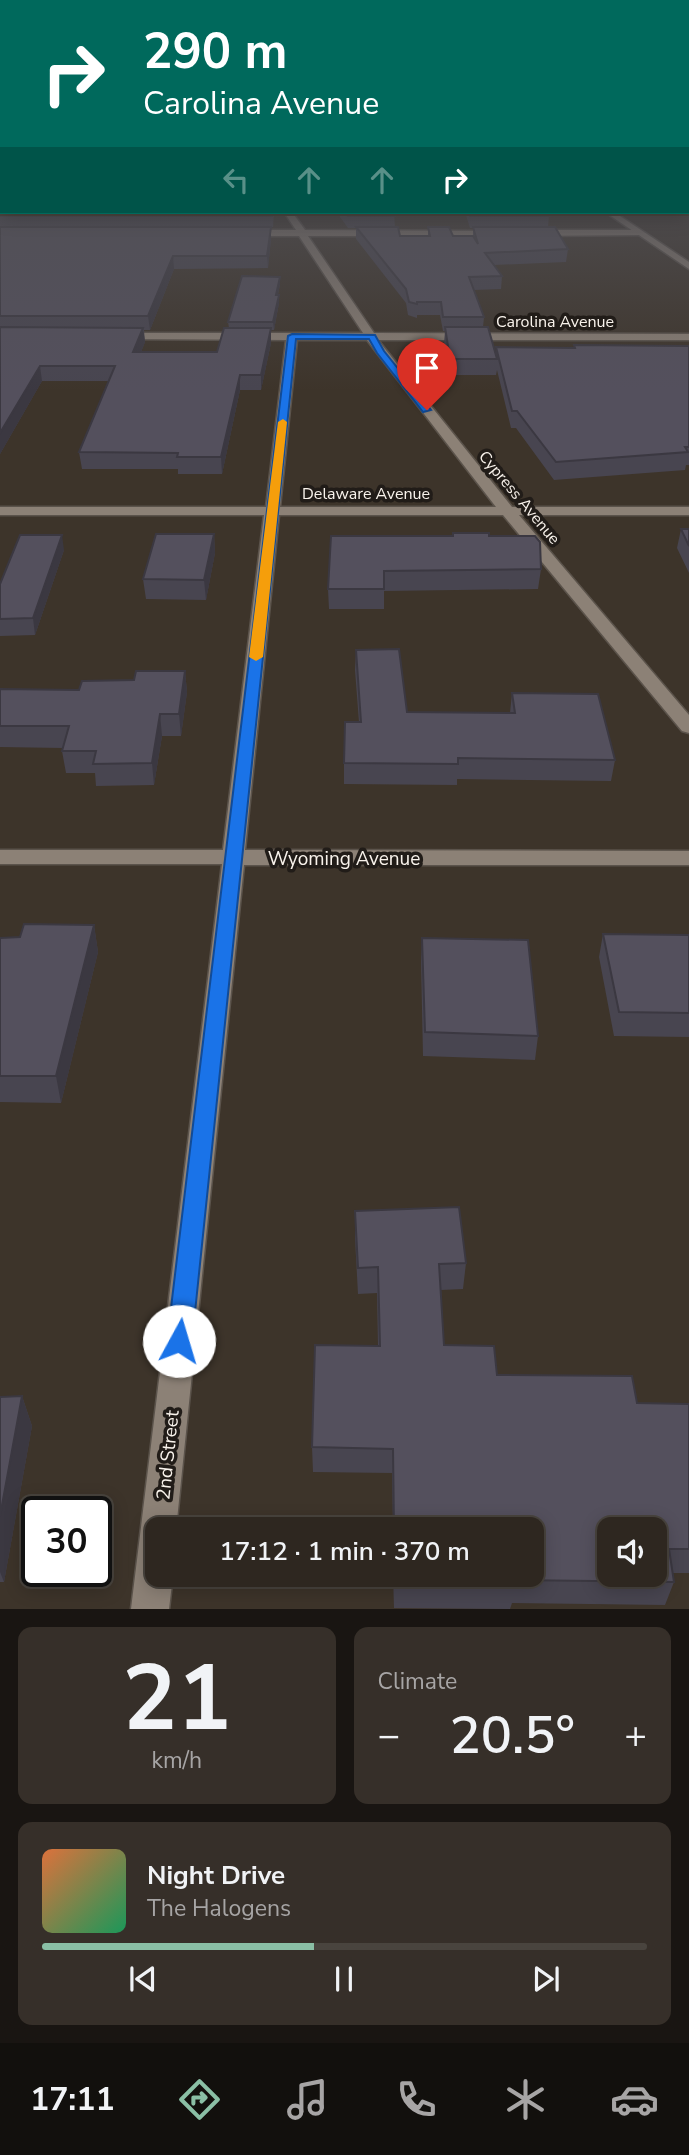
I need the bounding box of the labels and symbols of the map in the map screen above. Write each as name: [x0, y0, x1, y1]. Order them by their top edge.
street label: Carolina Avenue: [496, 311, 614, 333]
pin: [397, 338, 457, 410]
street label: Cypress Avenue: [474, 446, 565, 549]
street label: Delaware Avenue: [302, 483, 430, 505]
street label: Wyoming Avenue: [268, 846, 420, 872]
position arrow: [142, 1304, 216, 1378]
street label: 2nd Street: [150, 1409, 186, 1501]
speed limit sign: 30: [21, 1496, 112, 1587]

